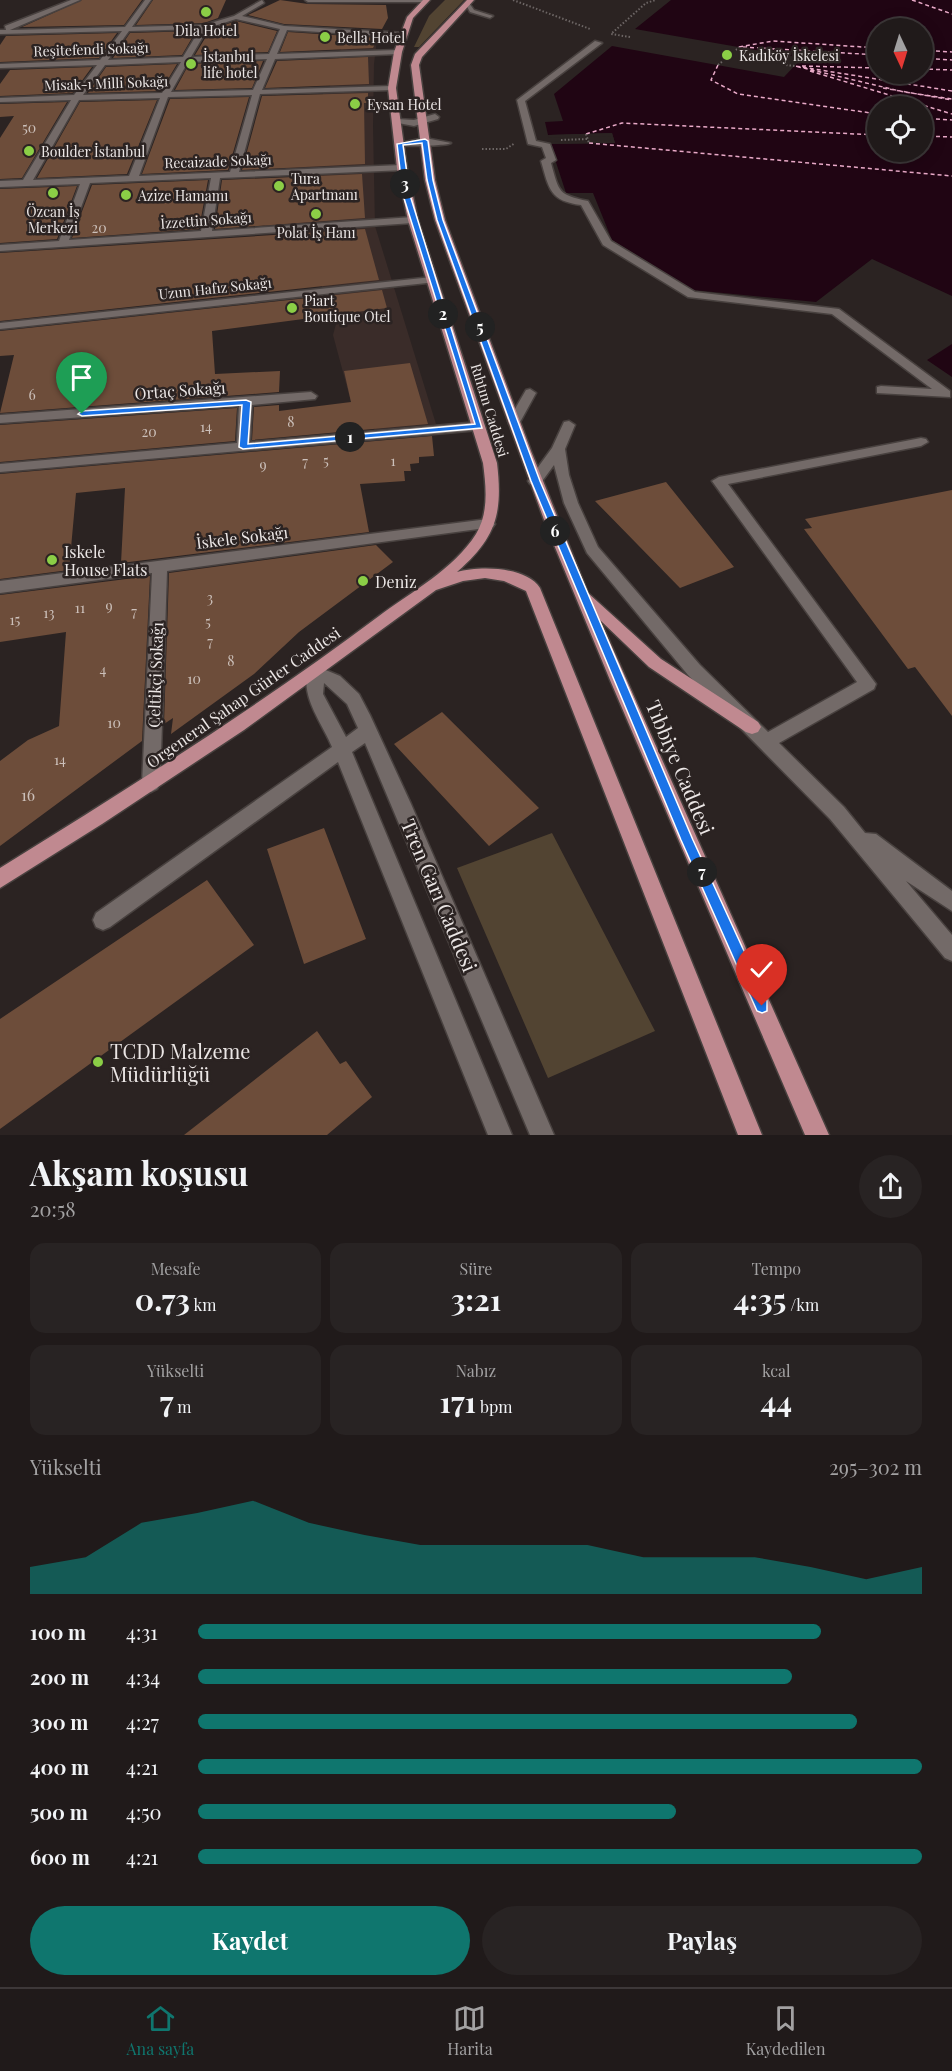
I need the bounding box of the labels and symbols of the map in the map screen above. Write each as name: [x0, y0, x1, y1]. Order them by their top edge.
marker: Dila Hotel: [199, 5, 213, 19]
north arrow: [867, 18, 933, 84]
place label: Dila Hotel: [175, 21, 237, 40]
place label: Bella Hotel: [337, 28, 405, 47]
marker: Bella Hotel: [318, 30, 332, 44]
street label: Reşitefendi Sokağı: [33, 37, 149, 61]
place label: Kadıköy İskelesi: [739, 46, 839, 65]
place label: İstanbul life hotel: [203, 47, 258, 82]
marker: Kadıköy İskelesi: [720, 48, 734, 62]
marker: İstanbul life hotel: [184, 57, 198, 71]
street label: Misak-ı Milli Sokağı: [44, 71, 168, 95]
place label: Eysan Hotel: [367, 95, 442, 114]
marker: Eysan Hotel: [348, 97, 362, 111]
house number: 50: [22, 118, 36, 137]
place label: Boulder İstanbul: [41, 142, 145, 161]
marker: Boulder İstanbul: [22, 144, 36, 158]
street label: Recaizade Sokağı: [164, 150, 272, 172]
place label: Tura Apartmanı: [290, 169, 358, 204]
pin: 3: [390, 169, 420, 199]
marker: Tura Apartmanı: [272, 179, 286, 193]
marker: Özcan İş Merkezi: [46, 186, 60, 200]
place label: Azize Hamamı: [137, 186, 228, 205]
marker: Azize Hamamı: [119, 188, 133, 202]
place label: Özcan İş Merkezi: [26, 202, 80, 237]
street label: İzzettin Sokağı: [160, 207, 252, 233]
marker: Polat İş Hanı: [309, 207, 323, 221]
house number: 20: [91, 218, 107, 237]
place label: Polat İş Hanı: [276, 223, 356, 242]
street label: Uzun Hafız Sokağı: [158, 273, 272, 303]
place label: Piart Boutique Otel: [304, 291, 391, 326]
pin: 2: [428, 299, 458, 329]
marker: Piart Boutique Otel: [285, 301, 299, 315]
pin: 5: [465, 312, 495, 342]
pin: [56, 352, 107, 414]
street label: Rıhtım Caddesi: [467, 361, 513, 459]
street label: Ortaç Sokağı: [134, 376, 227, 404]
house number: 6: [28, 385, 36, 404]
house number: 8: [287, 412, 295, 431]
house number: 14: [200, 417, 212, 436]
house number: 20: [141, 422, 157, 441]
pin: 1: [335, 422, 365, 452]
house number: 5: [323, 451, 329, 470]
house number: 1: [390, 451, 396, 470]
house number: 7: [302, 452, 308, 471]
house number: 9: [259, 455, 267, 474]
pin: 6: [540, 516, 570, 546]
street label: İskele Sokağı: [195, 521, 289, 553]
place label: Iskele House Flats: [64, 541, 147, 580]
marker: Iskele House Flats: [45, 553, 59, 567]
place label: Deniz: [375, 571, 417, 592]
marker: Deniz: [356, 574, 370, 588]
house number: 3: [207, 588, 213, 607]
house number: 9: [105, 596, 113, 615]
house number: 11: [75, 598, 85, 617]
house number: 7: [131, 602, 137, 621]
house number: 13: [43, 603, 55, 622]
house number: 15: [10, 610, 21, 629]
house number: 5: [205, 612, 211, 631]
street label: Çeltikçi Sokağı: [143, 621, 167, 728]
street label: Orgeneral Şahap Gürler Caddesi: [142, 622, 344, 772]
house number: 7: [207, 632, 213, 651]
house number: 8: [227, 651, 235, 670]
house number: 4: [100, 660, 107, 679]
house number: 10: [187, 669, 201, 688]
street label: Tıbbiye Caddesi: [641, 696, 722, 838]
house number: 10: [107, 713, 121, 732]
house number: 14: [54, 750, 66, 769]
house number: 16: [21, 784, 35, 805]
street label: Tren Garı Caddesi: [396, 814, 484, 976]
pin: 7: [687, 857, 717, 887]
pin: [736, 944, 787, 1006]
place label: TCDD Malzeme Müdürlüğü: [110, 1037, 250, 1087]
marker: TCDD Malzeme Müdürlüğü: [91, 1055, 105, 1069]

